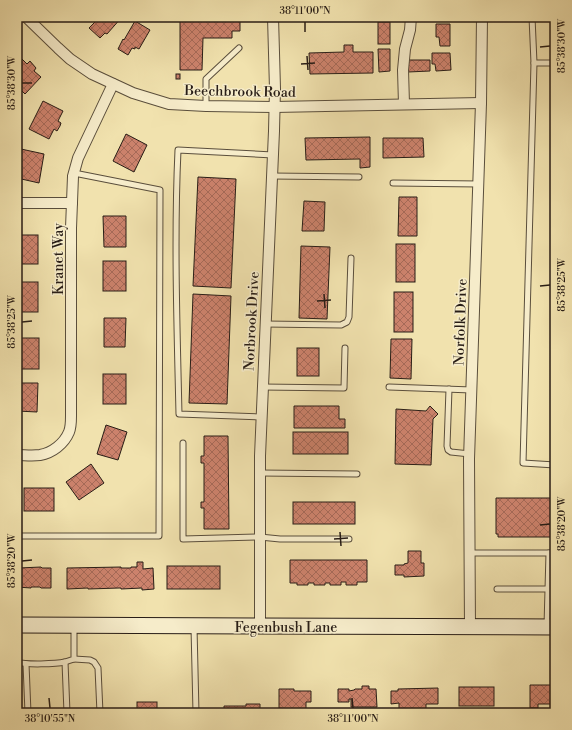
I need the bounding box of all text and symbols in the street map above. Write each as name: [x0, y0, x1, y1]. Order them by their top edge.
text: 38°11'00"N: [279, 5, 331, 17]
text: 85°38'30"W: [556, 18, 568, 73]
text: 85°38'30"W: [6, 55, 18, 110]
street label: Beechbrook Road: [183, 82, 296, 102]
street label: Kranet Way: [50, 223, 68, 295]
text: 85°38'25"W: [556, 257, 568, 312]
street label: Norbrook Drive: [240, 271, 264, 371]
street label: Norfolk Drive: [450, 278, 472, 366]
text: 85°38'25"W: [6, 294, 18, 349]
text: 85°38'20"W: [556, 496, 568, 551]
text: 85°38'20"W: [6, 533, 18, 588]
street label: Fegenbush Lane: [235, 619, 337, 637]
text: 38°10'55"N: [25, 713, 76, 725]
text: 38°11'00"N: [327, 713, 379, 725]

